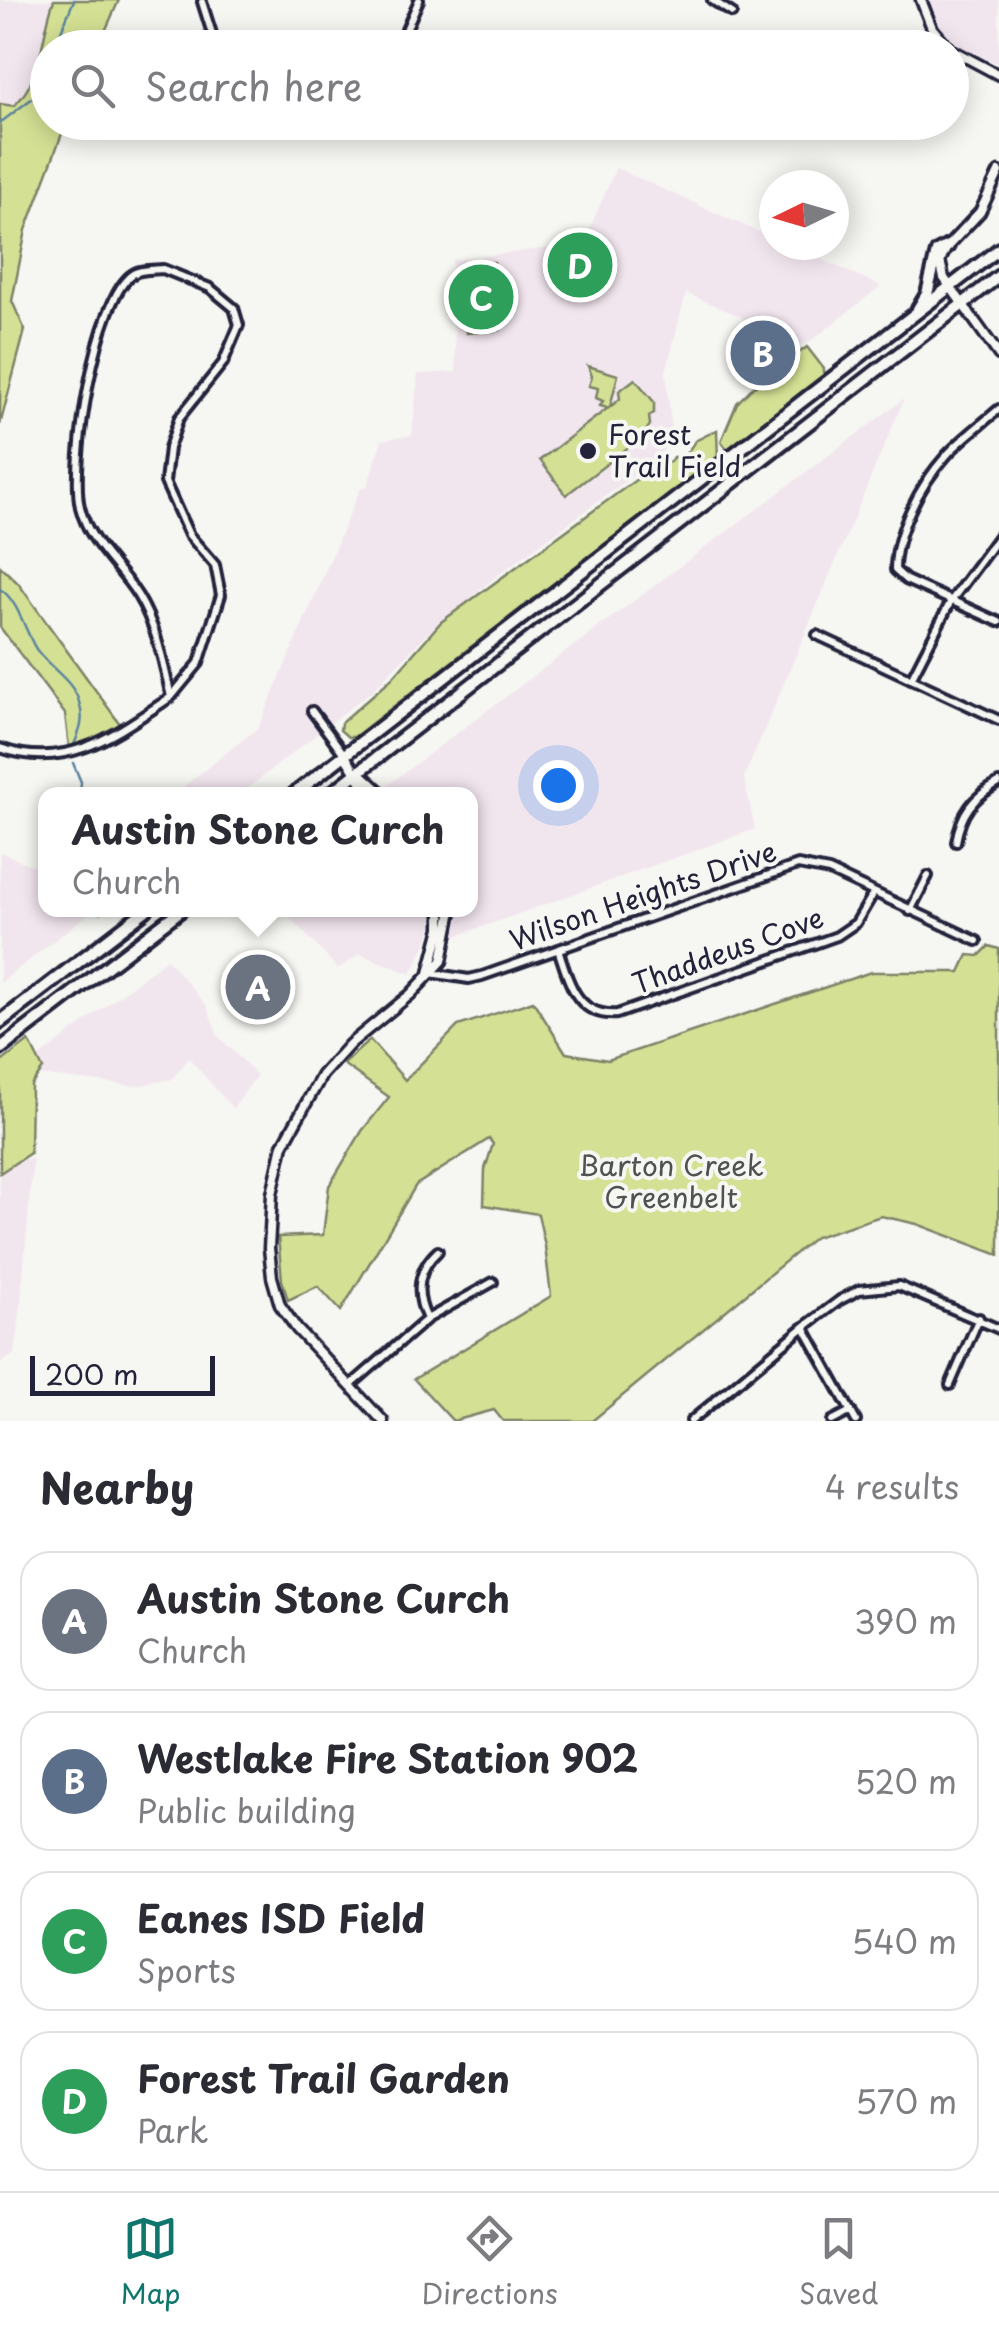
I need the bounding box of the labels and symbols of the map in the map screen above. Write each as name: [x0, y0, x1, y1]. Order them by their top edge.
north arrow: [759, 170, 849, 260]
pin: D: [548, 228, 612, 302]
pin: C: [448, 260, 514, 334]
pin: B: [730, 316, 796, 390]
place label: Forest Trail Field: [608, 412, 741, 487]
marker: Forest Trail Field: [577, 440, 599, 462]
your location: [533, 760, 584, 811]
street label: Wilson Heights Drive: [503, 829, 782, 960]
street label: Thaddeus Cove: [626, 895, 829, 1004]
pin: A: [226, 950, 290, 1024]
park label: Barton Creek Greenbelt: [578, 1143, 764, 1218]
scale bar: [30, 1351, 215, 1396]

